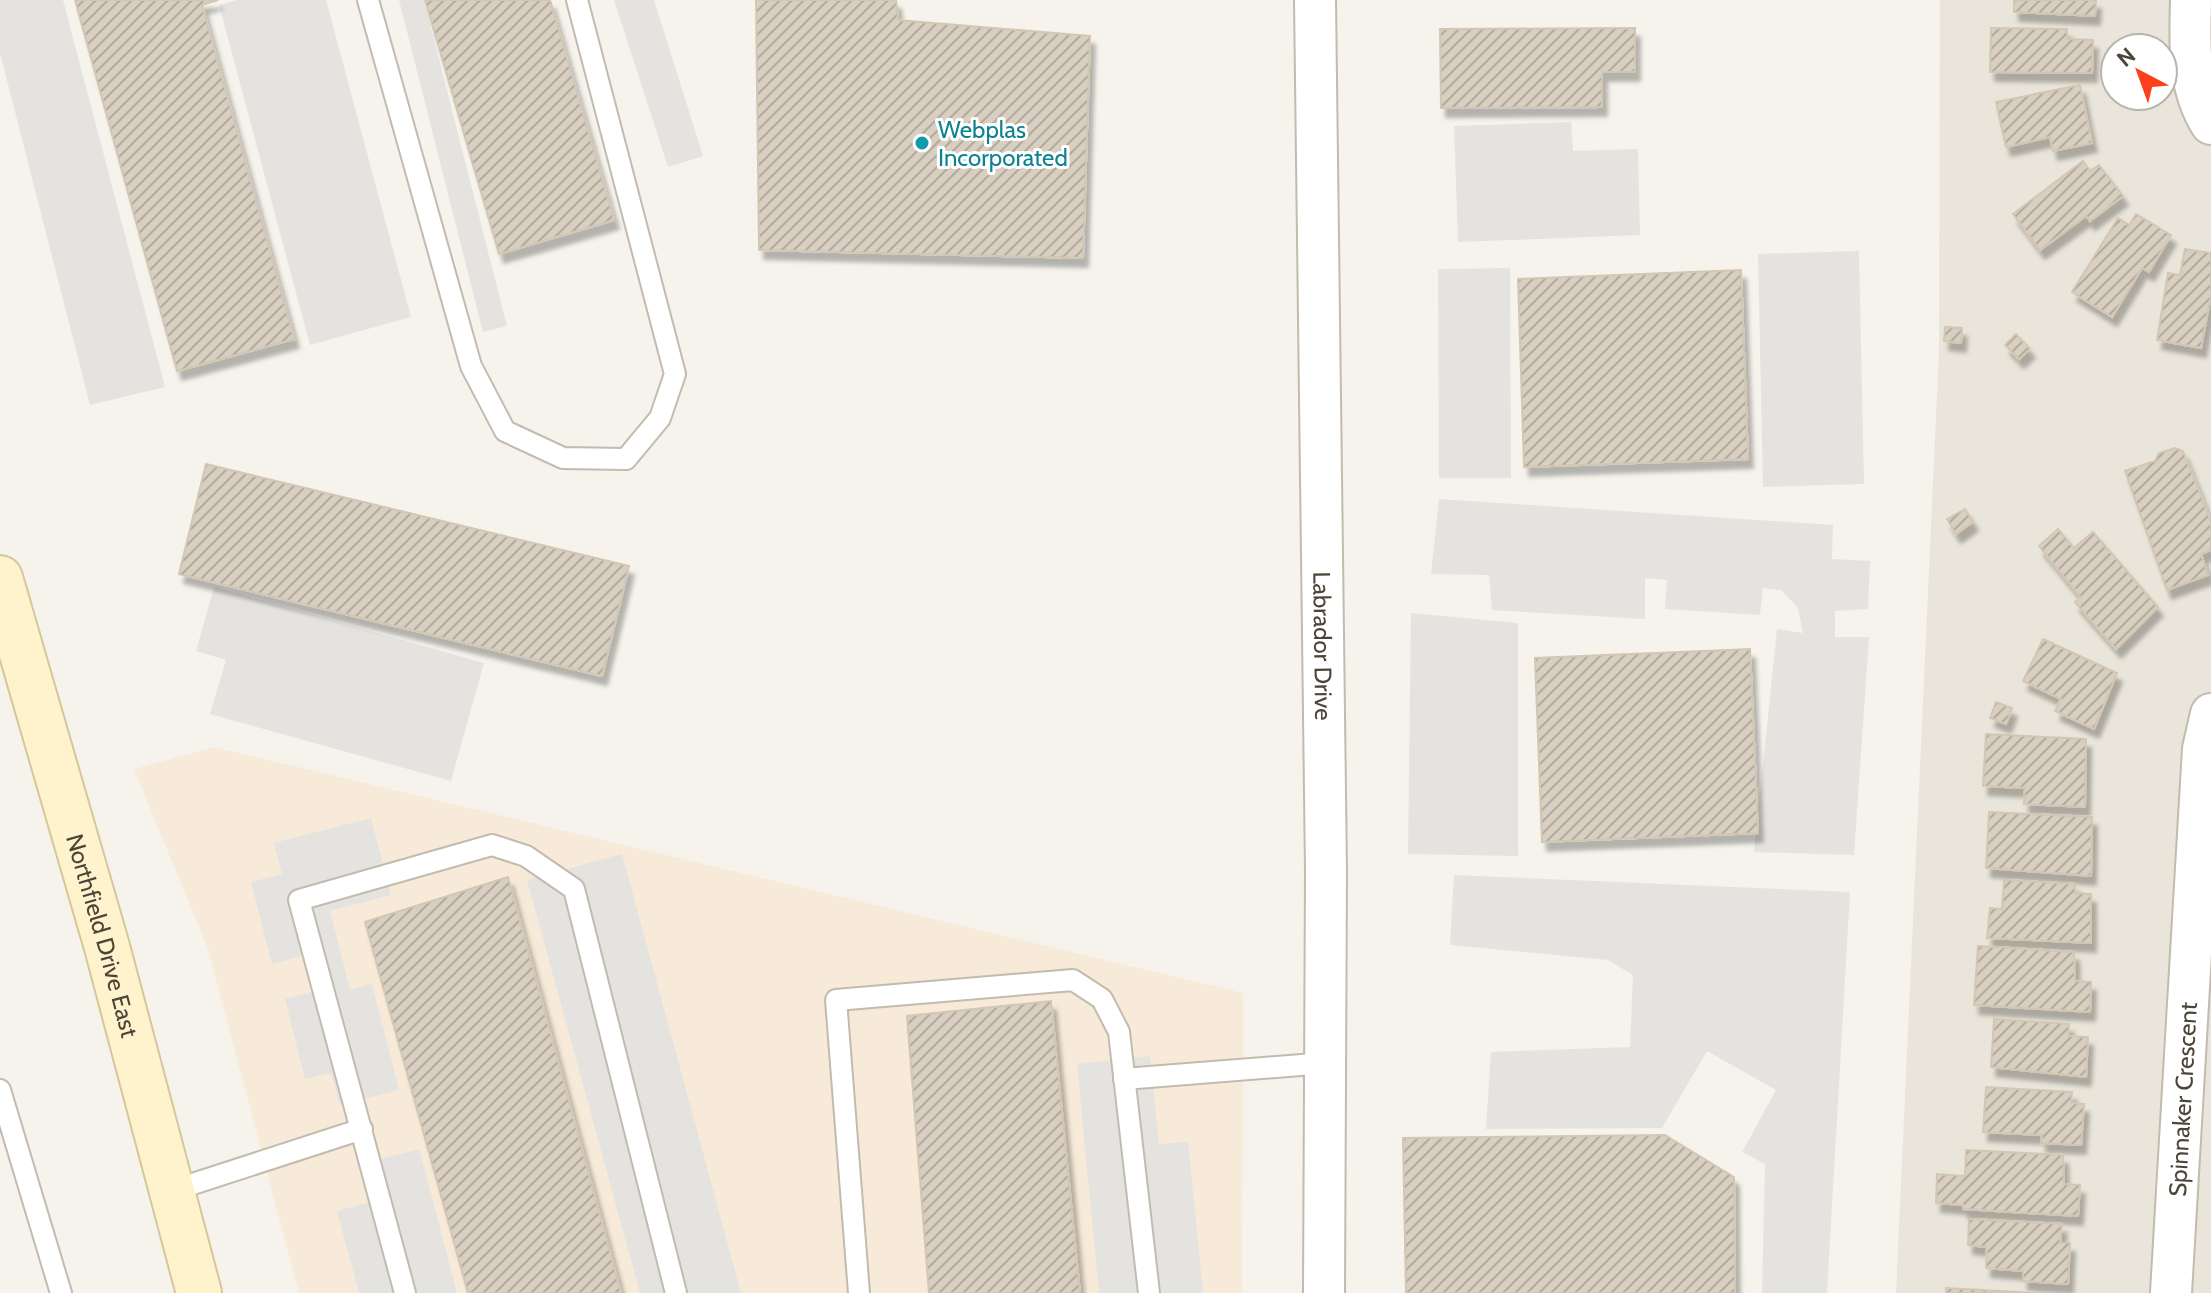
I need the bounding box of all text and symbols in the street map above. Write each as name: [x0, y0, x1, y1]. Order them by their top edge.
north arrow: [2099, 32, 2179, 112]
text: N: [2111, 42, 2141, 73]
place label: Webplas Incorporated: [938, 115, 1068, 172]
marker: Webplas Incorporated: [913, 134, 931, 152]
street label: Labrador Drive: [1308, 571, 1339, 721]
street label: Northfield Drive East: [60, 830, 145, 1040]
street label: Spinnaker Crescent: [2162, 1001, 2203, 1197]

